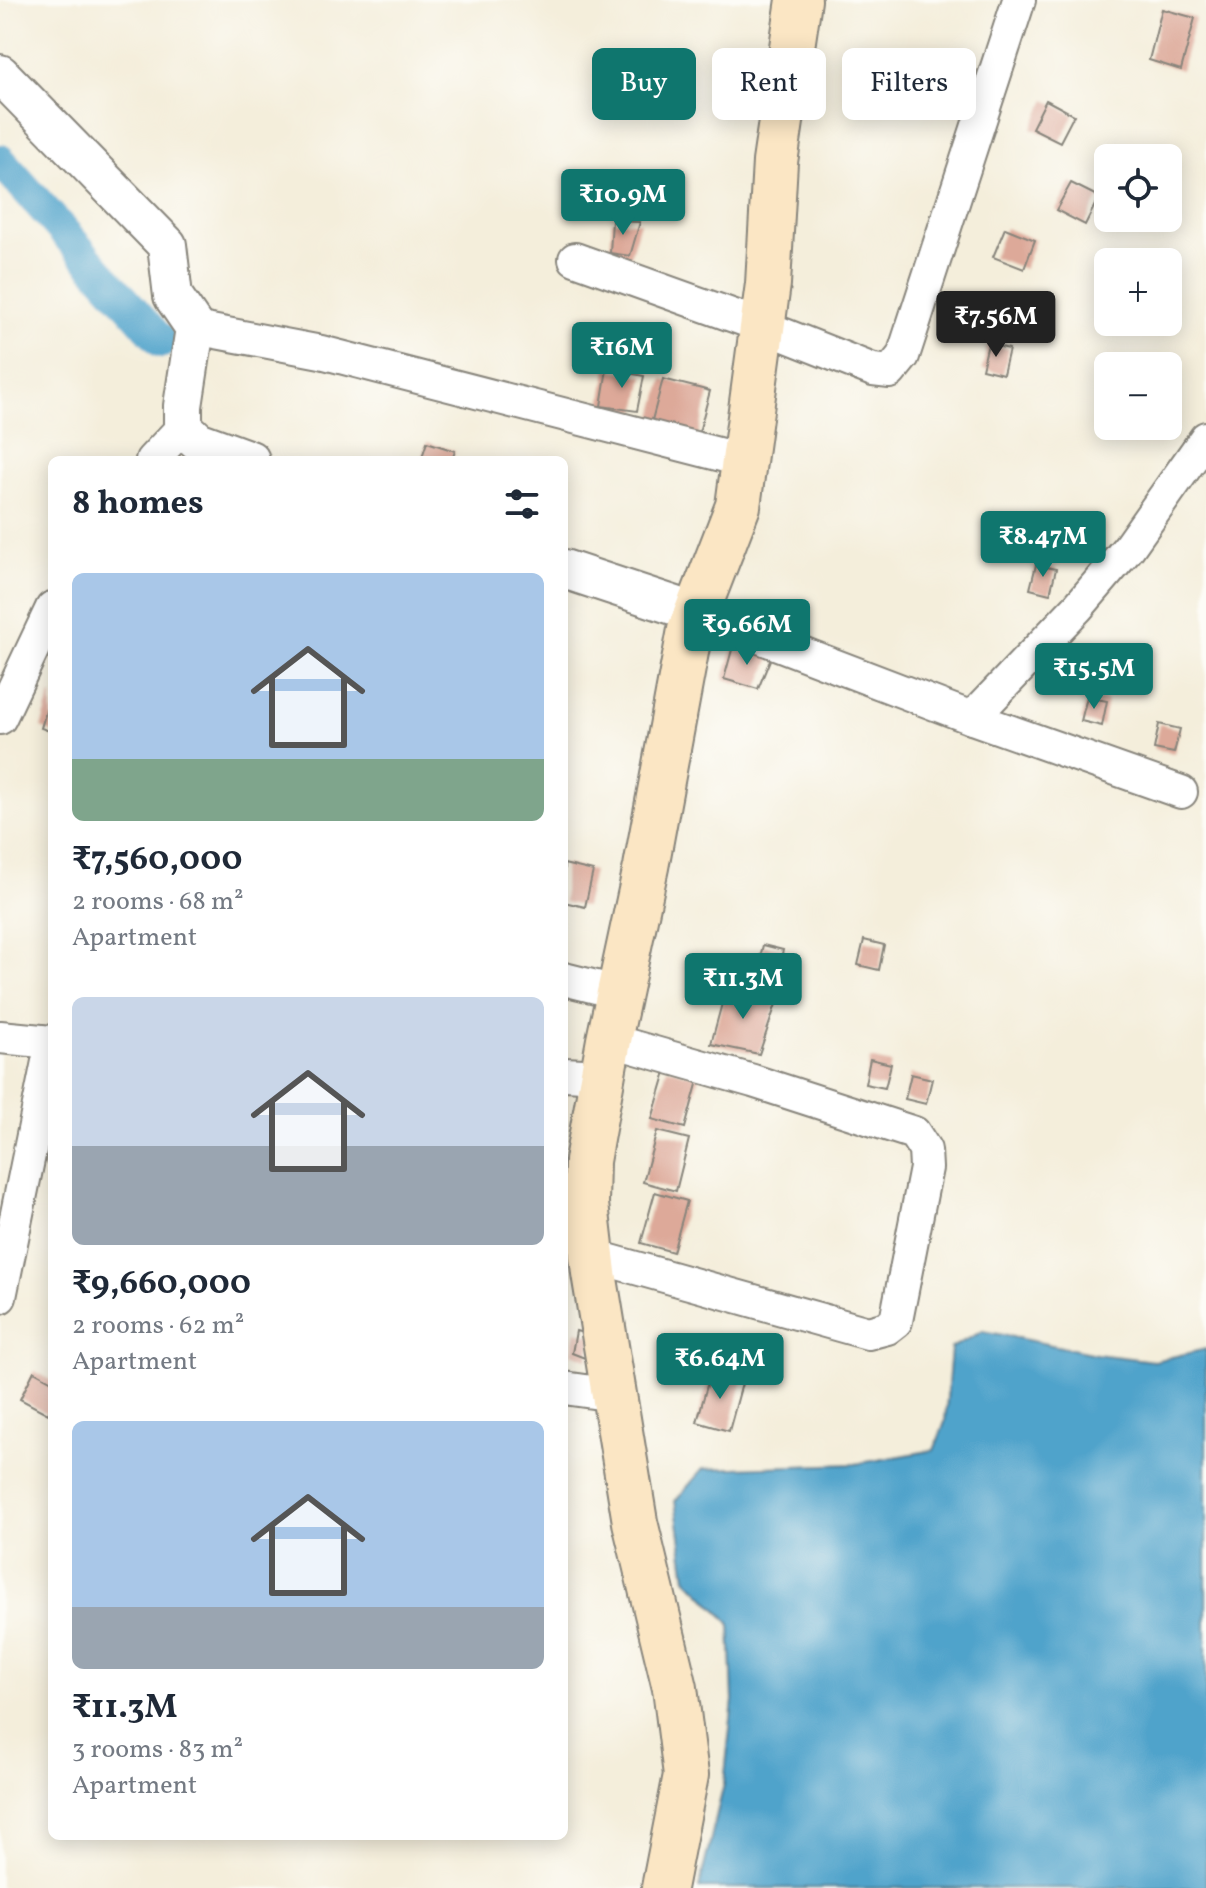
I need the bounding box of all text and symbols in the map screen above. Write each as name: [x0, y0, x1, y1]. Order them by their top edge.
chip: Buy: [592, 48, 696, 120]
chip: Rent: [712, 48, 826, 120]
chip: Filters: [842, 48, 976, 120]
map controls: [1094, 144, 1182, 440]
button: locate: [1094, 144, 1182, 232]
pin: ₹10.9M: [558, 169, 688, 237]
text: ₹10.9M: [579, 177, 667, 213]
button: +: [1094, 248, 1182, 336]
pin: ₹7.56M: [931, 291, 1061, 359]
text: ₹7.56M: [954, 299, 1038, 335]
pin: ₹16M: [575, 322, 669, 390]
text: ₹16M: [590, 330, 654, 366]
button: −: [1094, 352, 1182, 440]
text: 8 homes: [72, 481, 204, 528]
icon: filters: [500, 482, 544, 526]
pin: ₹8.47M: [978, 511, 1108, 579]
text: ₹8.47M: [999, 519, 1087, 555]
pin: ₹9.66M: [682, 599, 812, 667]
text: ₹9.66M: [702, 607, 792, 643]
icon: home: [236, 625, 380, 769]
pin: ₹15.5M: [1029, 643, 1159, 711]
text: ₹15.5M: [1053, 651, 1135, 687]
text: ₹7,560,000: [72, 837, 243, 884]
text: 2 rooms · 68 m²: [72, 884, 244, 920]
text: Apartment: [72, 920, 197, 956]
pin: ₹11.3M: [678, 953, 808, 1021]
text: ₹11.3M: [703, 961, 783, 997]
icon: home: [236, 1049, 380, 1193]
text: ₹9,660,000: [72, 1261, 251, 1308]
text: 2 rooms · 62 m²: [72, 1308, 244, 1344]
pin: ₹6.64M: [655, 1333, 785, 1401]
text: ₹6.64M: [675, 1341, 765, 1377]
text: Apartment: [72, 1344, 197, 1380]
icon: home: [236, 1473, 380, 1617]
text: ₹11.3M: [72, 1685, 177, 1732]
text: 3 rooms · 83 m²: [72, 1732, 243, 1768]
text: Apartment: [72, 1768, 197, 1804]

